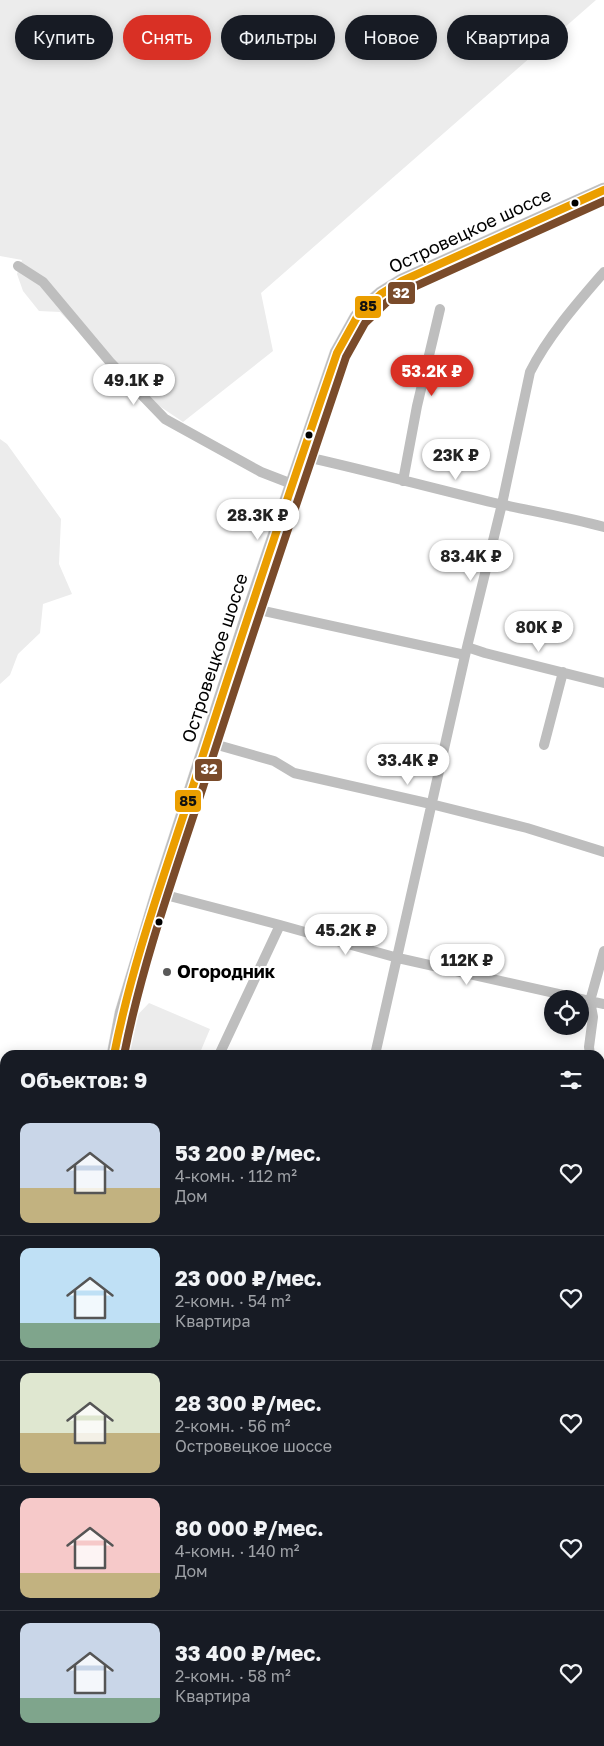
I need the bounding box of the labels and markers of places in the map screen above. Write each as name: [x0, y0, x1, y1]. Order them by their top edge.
unlabelled marker: [570, 198, 580, 208]
pin: 53.2K ₽: [386, 354, 478, 397]
pin: 49.1K ₽: [88, 364, 180, 406]
unlabelled marker: [304, 430, 314, 440]
pin: 23K ₽: [421, 438, 491, 481]
pin: 28.3K ₽: [212, 498, 304, 541]
pin: 83.4K ₽: [425, 540, 517, 582]
pin: 80K ₽: [504, 610, 574, 653]
pin: 33.4K ₽: [362, 744, 454, 786]
pin: 45.2K ₽: [300, 914, 392, 956]
unlabelled marker: [154, 917, 164, 927]
pin: 112K ₽: [426, 944, 508, 986]
place label: Огородник: [177, 960, 276, 982]
marker: Огородник: [161, 966, 173, 978]

